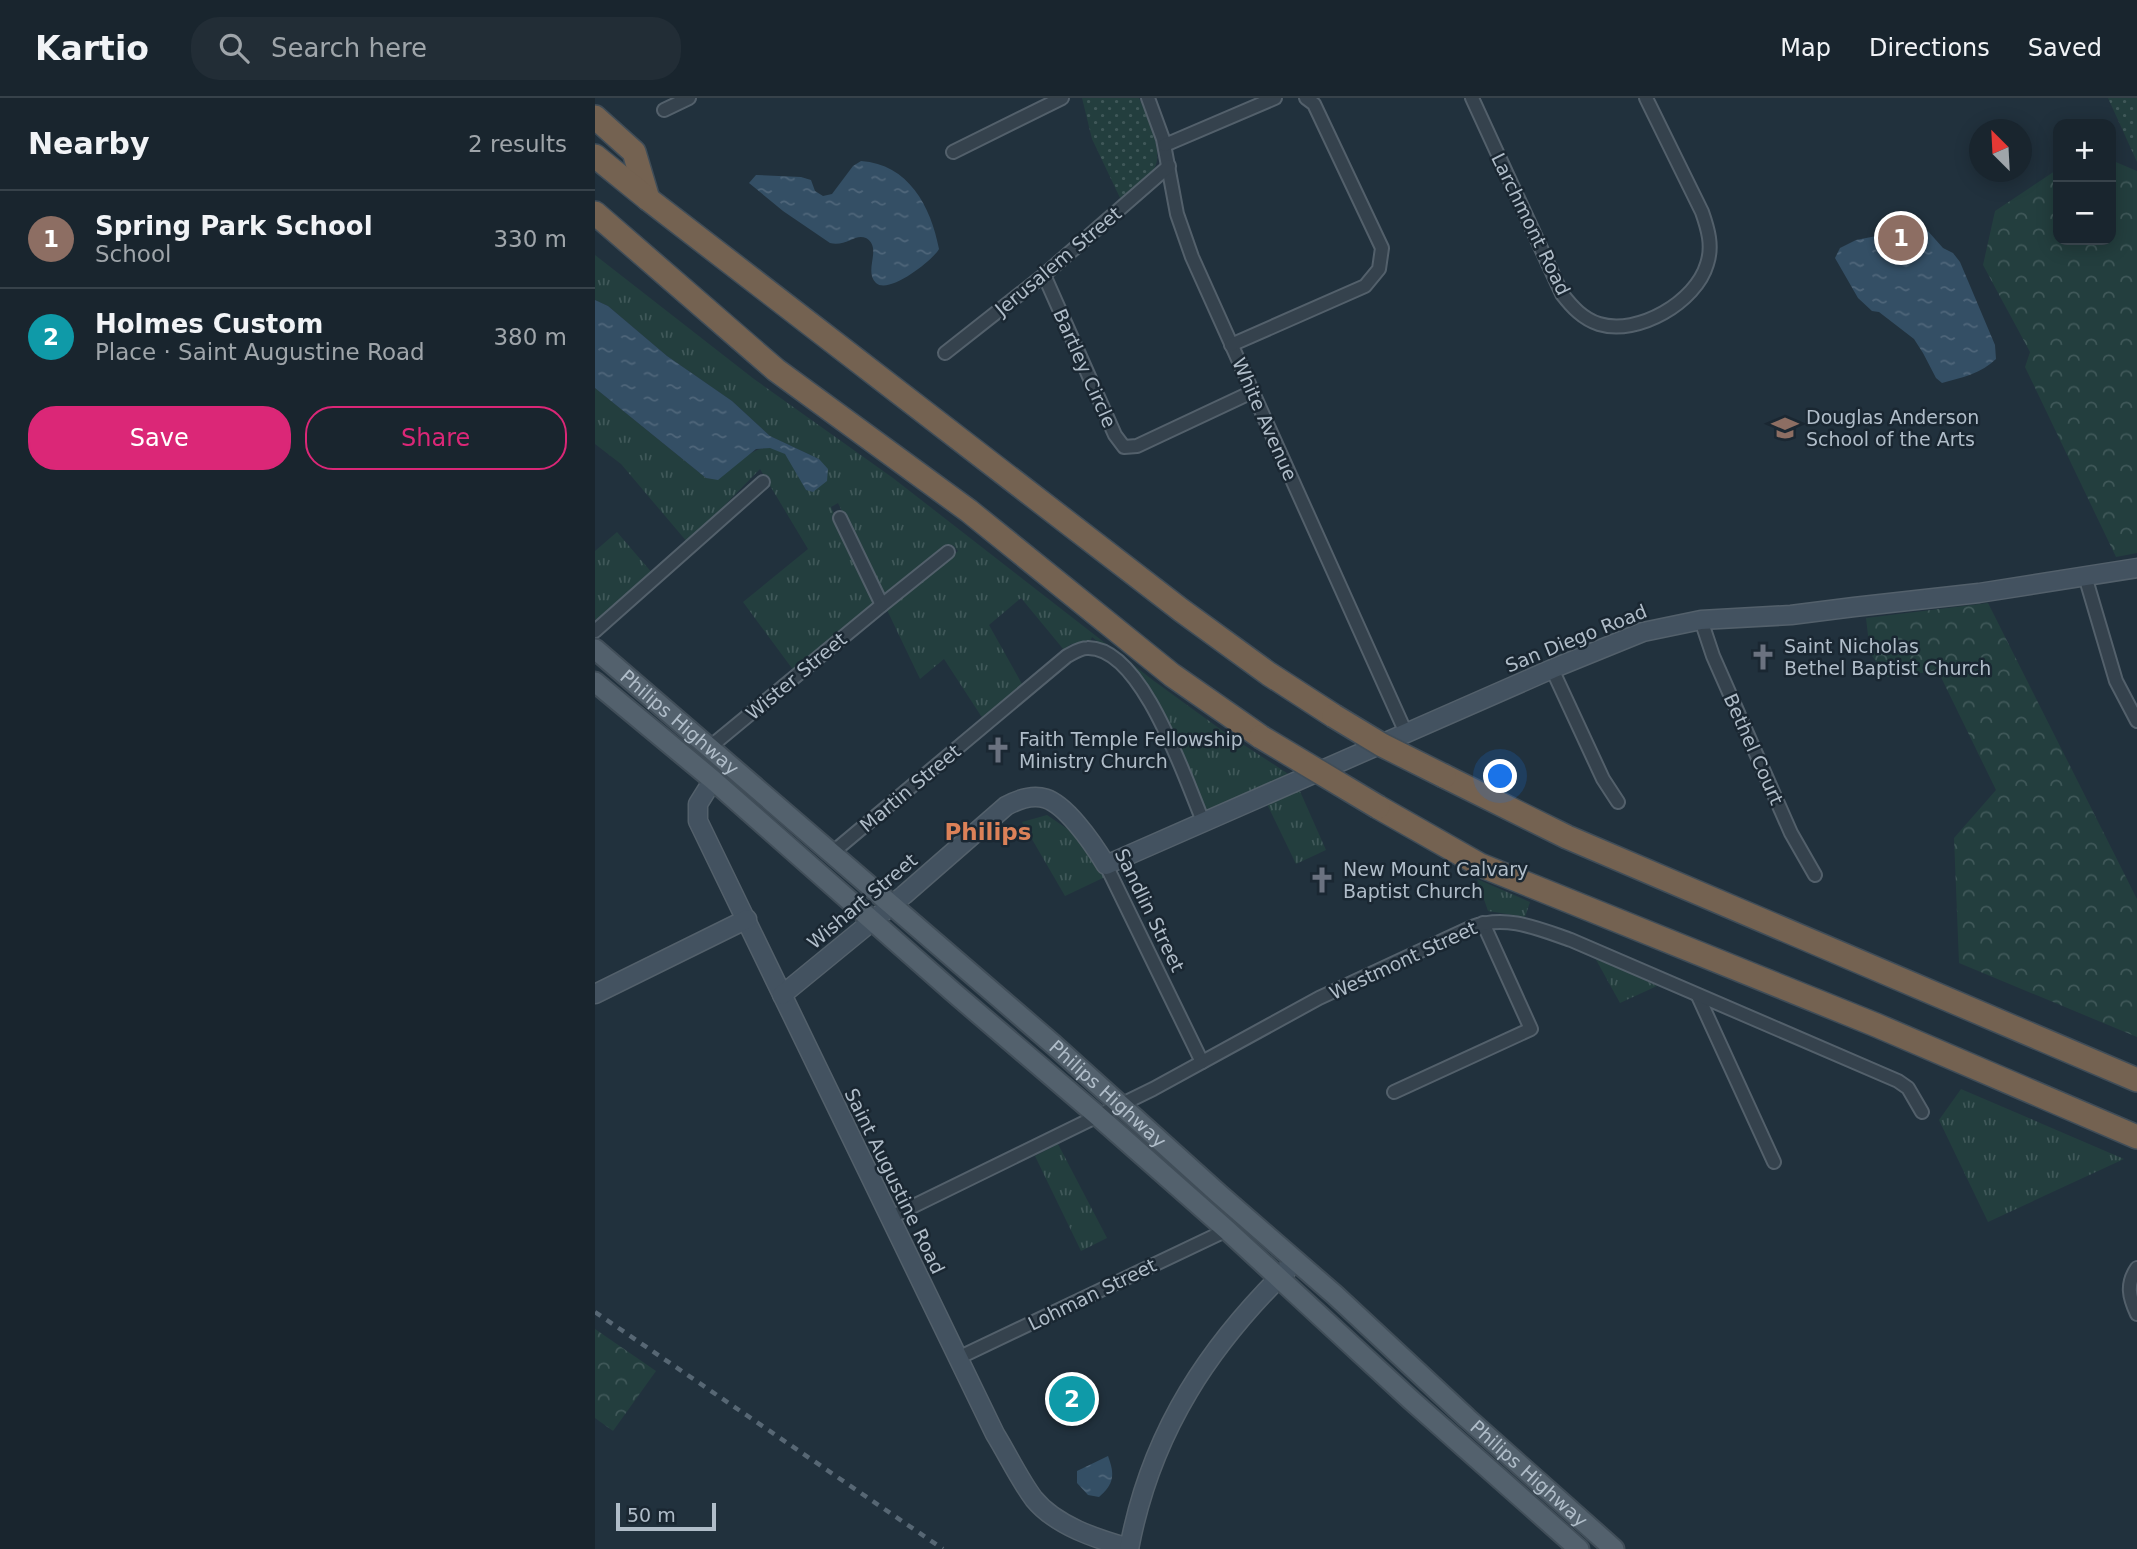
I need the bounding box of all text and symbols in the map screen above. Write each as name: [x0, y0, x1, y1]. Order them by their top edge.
search box: [191, 17, 681, 80]
text: Kartio: [35, 29, 149, 68]
icon: search: [215, 29, 253, 67]
text: Search here: [271, 33, 427, 63]
text: Map: [1780, 34, 1831, 62]
text: Directions: [1869, 34, 1990, 62]
text: Saved: [2028, 34, 2102, 62]
north arrow: [1969, 119, 2032, 182]
map controls: [2053, 119, 2116, 245]
button: +: [2053, 119, 2116, 182]
text: Nearby: [28, 126, 150, 161]
text: 2 results: [468, 131, 567, 157]
street label: Larchmont Road: [1487, 149, 1575, 299]
button: −: [2053, 182, 2116, 245]
street label: Jerusalem Street: [990, 202, 1126, 321]
text: Spring Park School: [95, 211, 373, 241]
pin: 1: [1878, 212, 1924, 264]
text: 1: [43, 226, 59, 252]
text: 330 m: [493, 226, 567, 252]
text: School: [95, 241, 171, 267]
street label: Bartley Circle: [1049, 305, 1121, 431]
text: Holmes Custom: [95, 309, 323, 339]
text: 2: [43, 324, 59, 350]
text: 380 m: [493, 324, 567, 350]
text: Place · Saint Augustine Road: [95, 339, 425, 365]
street label: White Avenue: [1228, 354, 1302, 484]
button: Save: [28, 406, 291, 470]
button: Share: [305, 406, 567, 470]
place label: Douglas Anderson School of the Arts: [1806, 406, 1979, 450]
school or university icon: Douglas Anderson School of the Arts: [1770, 413, 1800, 443]
street label: San Diego Road: [1502, 600, 1650, 676]
street label: Wister Street: [741, 628, 851, 724]
place label: Saint Nicholas Bethel Baptist Church: [1784, 635, 1991, 679]
church icon: Saint Nicholas Bethel Baptist Church: [1748, 642, 1778, 672]
street label: Philips Highway: [616, 665, 744, 779]
street label: Bethel Court: [1720, 690, 1788, 808]
place label: Faith Temple Fellowship Ministry Church: [1019, 728, 1243, 772]
church icon: Faith Temple Fellowship Ministry Church: [983, 735, 1013, 765]
street label: Martin Street: [855, 740, 965, 836]
your location: [1483, 759, 1517, 793]
district label: Philips: [944, 819, 1032, 845]
street label: Sandlin Street: [1111, 845, 1189, 975]
street label: Wishart Street: [803, 849, 921, 953]
place label: New Mount Calvary Baptist Church: [1343, 858, 1528, 902]
church icon: New Mount Calvary Baptist Church: [1307, 865, 1337, 895]
street label: Westmont Street: [1326, 916, 1480, 1004]
street label: Philips Highway: [1045, 1036, 1171, 1152]
street label: Saint Augustine Road: [840, 1085, 950, 1277]
street label: Lohman Street: [1024, 1253, 1160, 1335]
pin: 2: [1049, 1373, 1095, 1425]
street label: Philips Highway: [1466, 1415, 1592, 1531]
scale bar: [616, 1500, 716, 1532]
text: 50 m: [627, 1504, 676, 1526]

